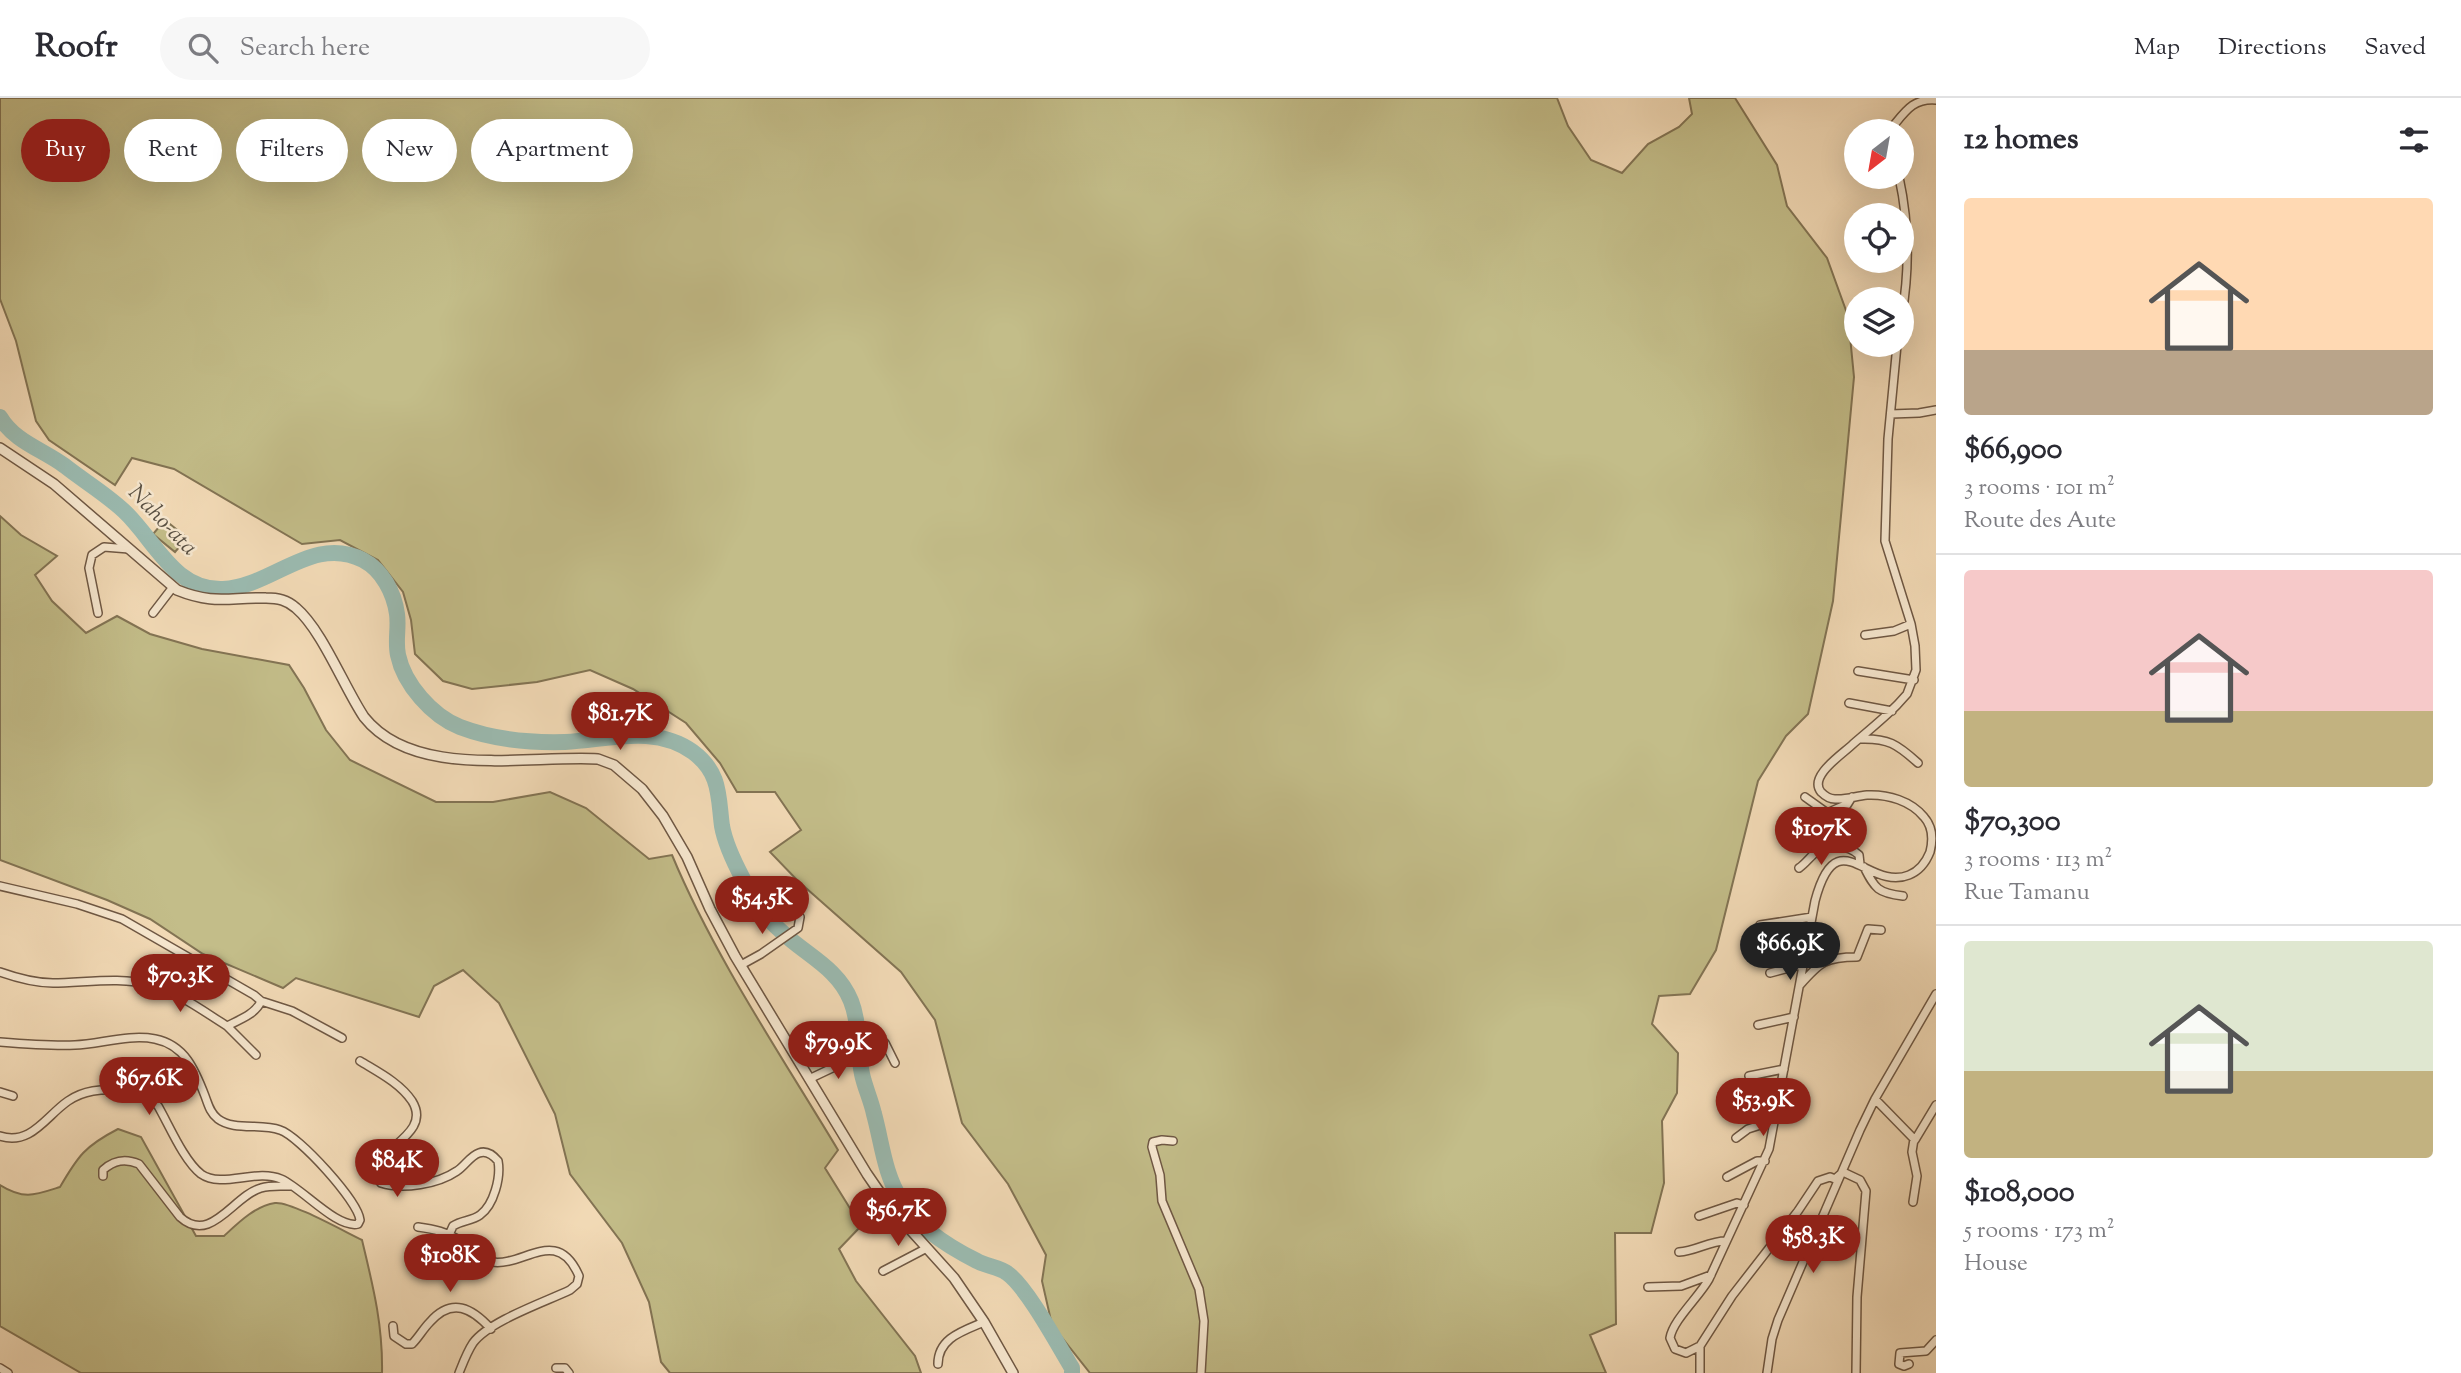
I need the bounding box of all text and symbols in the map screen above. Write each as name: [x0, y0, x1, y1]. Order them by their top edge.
search box: [160, 17, 650, 80]
text: Roofr: [35, 24, 118, 72]
icon: search: [184, 29, 222, 67]
text: Search here: [240, 30, 370, 67]
text: Map: [2134, 31, 2180, 65]
text: Directions: [2218, 31, 2326, 65]
text: Saved: [2364, 31, 2426, 65]
chip: Buy: [21, 119, 110, 182]
chip: Rent: [124, 119, 222, 182]
chip: Filters: [236, 119, 348, 182]
chip: New: [362, 119, 457, 182]
chip: Apartment: [471, 119, 633, 182]
north arrow: [1844, 119, 1914, 189]
map controls: [1844, 119, 1914, 357]
text: 12 homes: [1964, 119, 2079, 162]
icon: filters: [2395, 121, 2433, 159]
button: locate: [1844, 203, 1914, 273]
icon: home: [2136, 243, 2262, 369]
button: layers: [1844, 287, 1914, 357]
text: $66,900: [1964, 429, 2062, 472]
text: 3 rooms · 101 m²: [1964, 472, 2115, 505]
water label: Naho-ata: [120, 478, 204, 564]
text: Route des Aute: [1964, 505, 2116, 538]
icon: home: [2136, 615, 2262, 741]
pin: $81.7K: [563, 692, 677, 752]
text: $81.7K: [587, 698, 653, 731]
text: $70,300: [1964, 801, 2061, 844]
pin: $107K: [1772, 808, 1870, 867]
text: $107K: [1791, 813, 1851, 846]
text: 3 rooms · 113 m²: [1964, 844, 2112, 877]
pin: $54.5K: [705, 876, 819, 936]
text: Rue Tamanu: [1964, 877, 2090, 910]
text: $54.5K: [731, 882, 793, 915]
pin: $66.9K: [1733, 922, 1847, 982]
text: $66.9K: [1756, 928, 1824, 961]
pin: $70.3K: [123, 954, 237, 1014]
text: $70.3K: [147, 960, 213, 993]
icon: home: [2136, 986, 2262, 1112]
pin: $79.9K: [781, 1021, 895, 1081]
text: $79.9K: [804, 1027, 872, 1060]
pin: $67.6K: [92, 1058, 206, 1117]
text: $67.6K: [115, 1063, 183, 1096]
pin: $53.9K: [1706, 1079, 1820, 1138]
text: $53.9K: [1732, 1084, 1794, 1117]
pin: $84K: [356, 1140, 438, 1199]
text: $84K: [371, 1145, 423, 1178]
text: $108,000: [1964, 1172, 2075, 1215]
pin: $56.7K: [841, 1188, 955, 1248]
text: $56.7K: [865, 1194, 931, 1227]
text: 5 rooms · 173 m²: [1964, 1215, 2115, 1248]
pin: $58.3K: [1756, 1216, 1870, 1275]
text: $58.3K: [1781, 1221, 1845, 1254]
pin: $108K: [401, 1234, 499, 1294]
text: $108K: [420, 1240, 480, 1273]
text: House: [1964, 1248, 2028, 1281]

